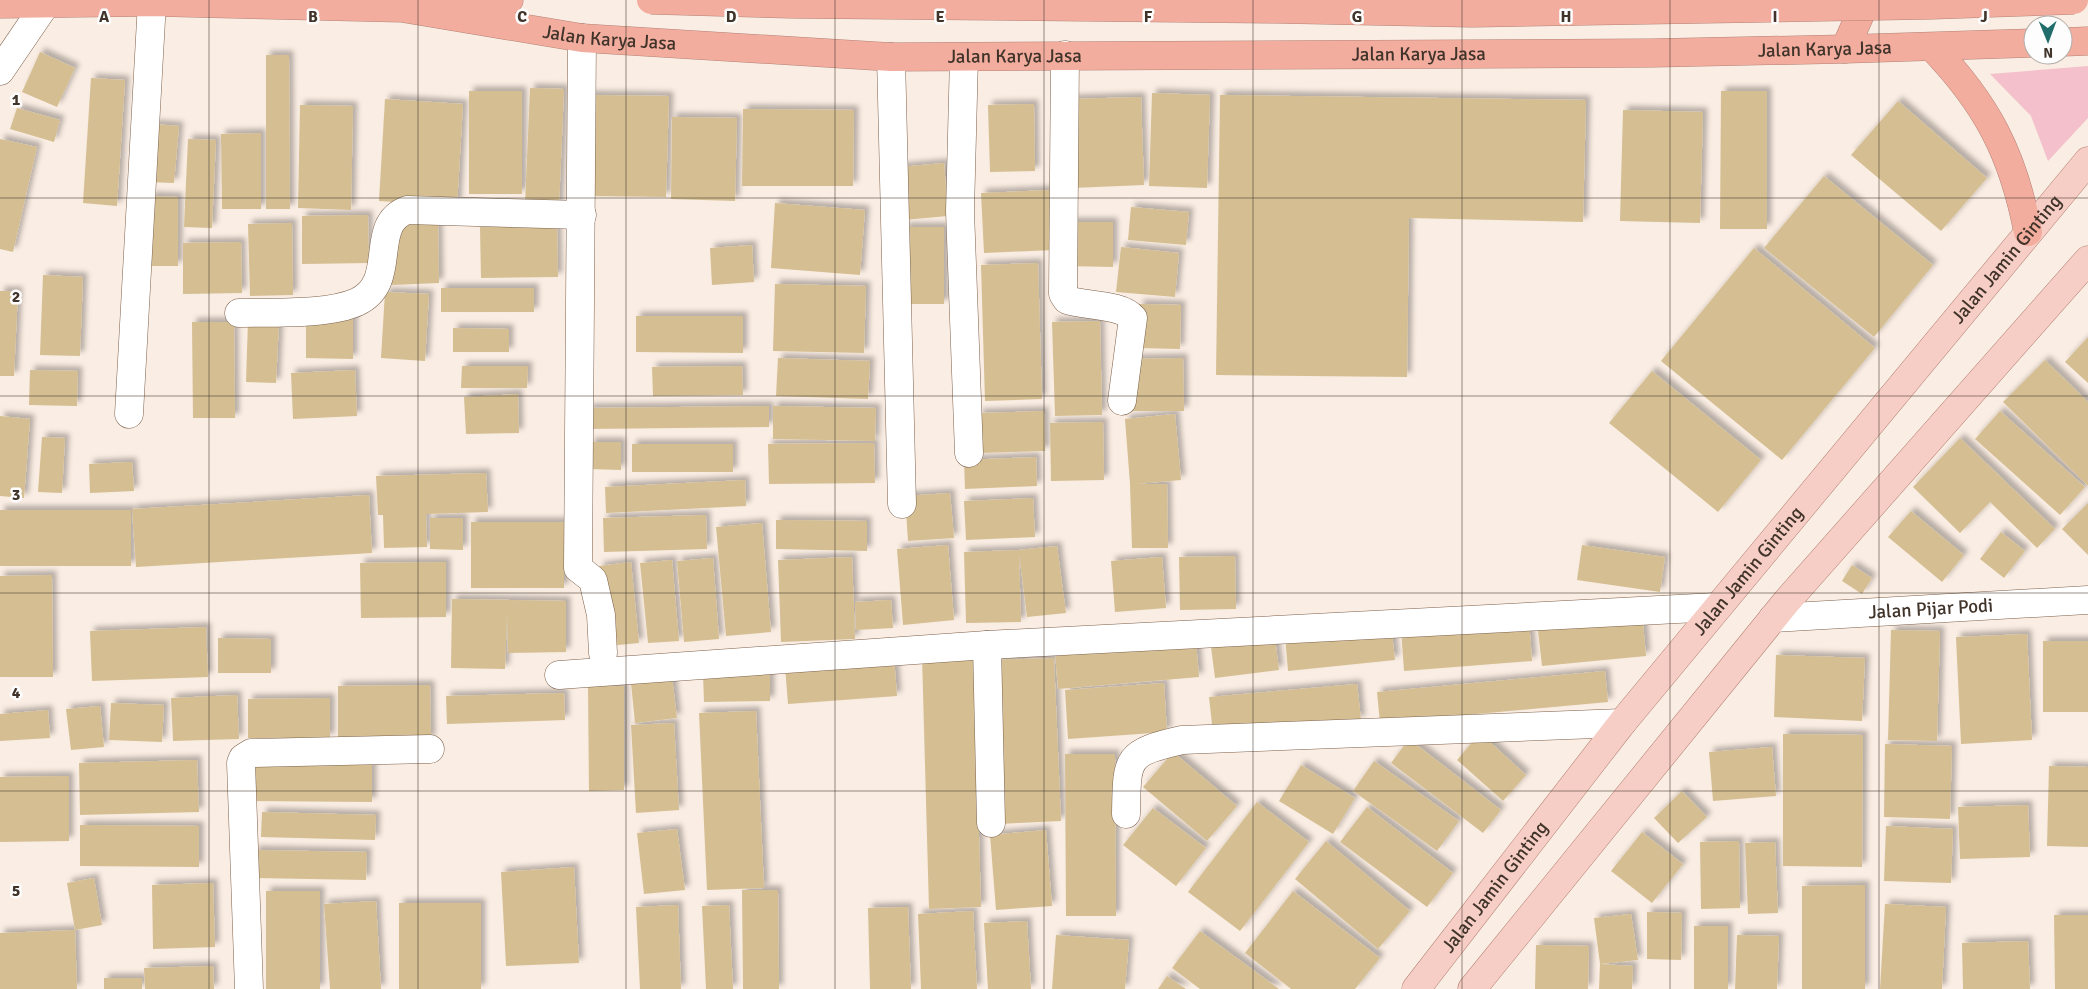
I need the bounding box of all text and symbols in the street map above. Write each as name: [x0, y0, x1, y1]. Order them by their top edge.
text: A: [99, 7, 110, 27]
text: B: [308, 7, 318, 27]
text: C: [517, 7, 527, 27]
text: D: [726, 7, 737, 27]
text: E: [935, 7, 945, 27]
text: F: [1144, 7, 1153, 27]
text: G: [1352, 7, 1362, 27]
text: H: [1561, 7, 1571, 27]
text: I: [1772, 7, 1778, 27]
text: J: [1980, 7, 1988, 27]
north arrow: [2023, 15, 2073, 65]
street label: Jalan Karya Jasa: [541, 20, 677, 56]
street label: Jalan Karya Jasa: [1758, 36, 1892, 63]
street label: Jalan Karya Jasa: [1352, 42, 1486, 67]
street label: Jalan Karya Jasa: [948, 44, 1082, 69]
text: N: [2043, 44, 2053, 61]
text: 1: [12, 90, 21, 110]
street label: Jalan Jamin Ginting: [1946, 190, 2067, 328]
text: 2: [12, 287, 20, 307]
text: 3: [12, 485, 20, 505]
street label: Jalan Jamin Ginting: [1688, 502, 1808, 640]
street label: Jalan Pijar Podi: [1868, 593, 1994, 625]
text: 4: [12, 683, 21, 703]
street label: Jalan Jamin Ginting: [1436, 816, 1554, 958]
text: 5: [12, 881, 20, 901]

